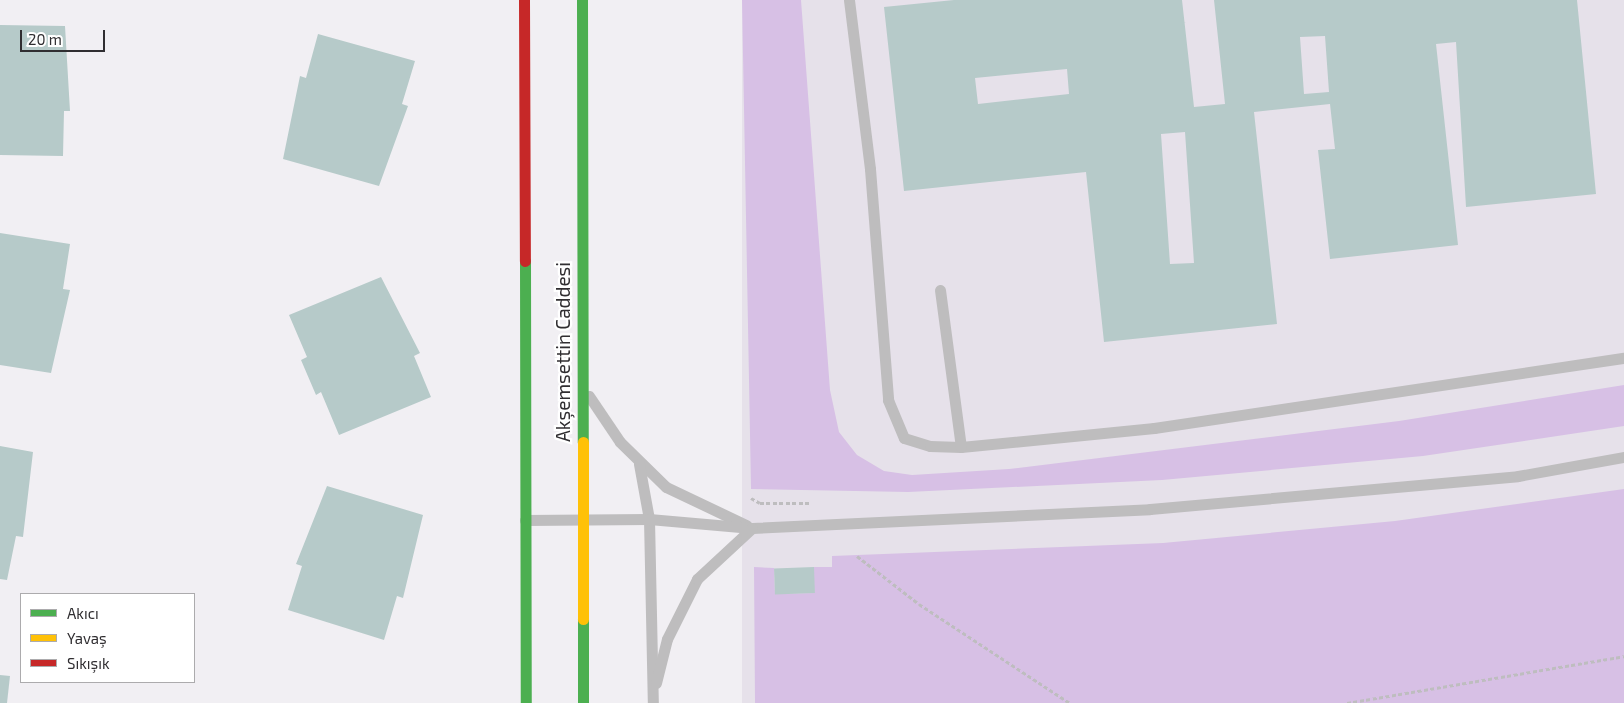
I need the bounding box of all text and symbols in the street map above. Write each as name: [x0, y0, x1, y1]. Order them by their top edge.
scale bar: [22, 20, 108, 52]
text: 20 m: [28, 30, 62, 48]
street label: Akşemsettin Caddesi: [552, 262, 574, 442]
legend: [20, 593, 195, 683]
text: Akıcı: [67, 604, 99, 622]
text: Yavaş: [67, 629, 107, 647]
text: Sıkışık: [67, 654, 110, 672]

